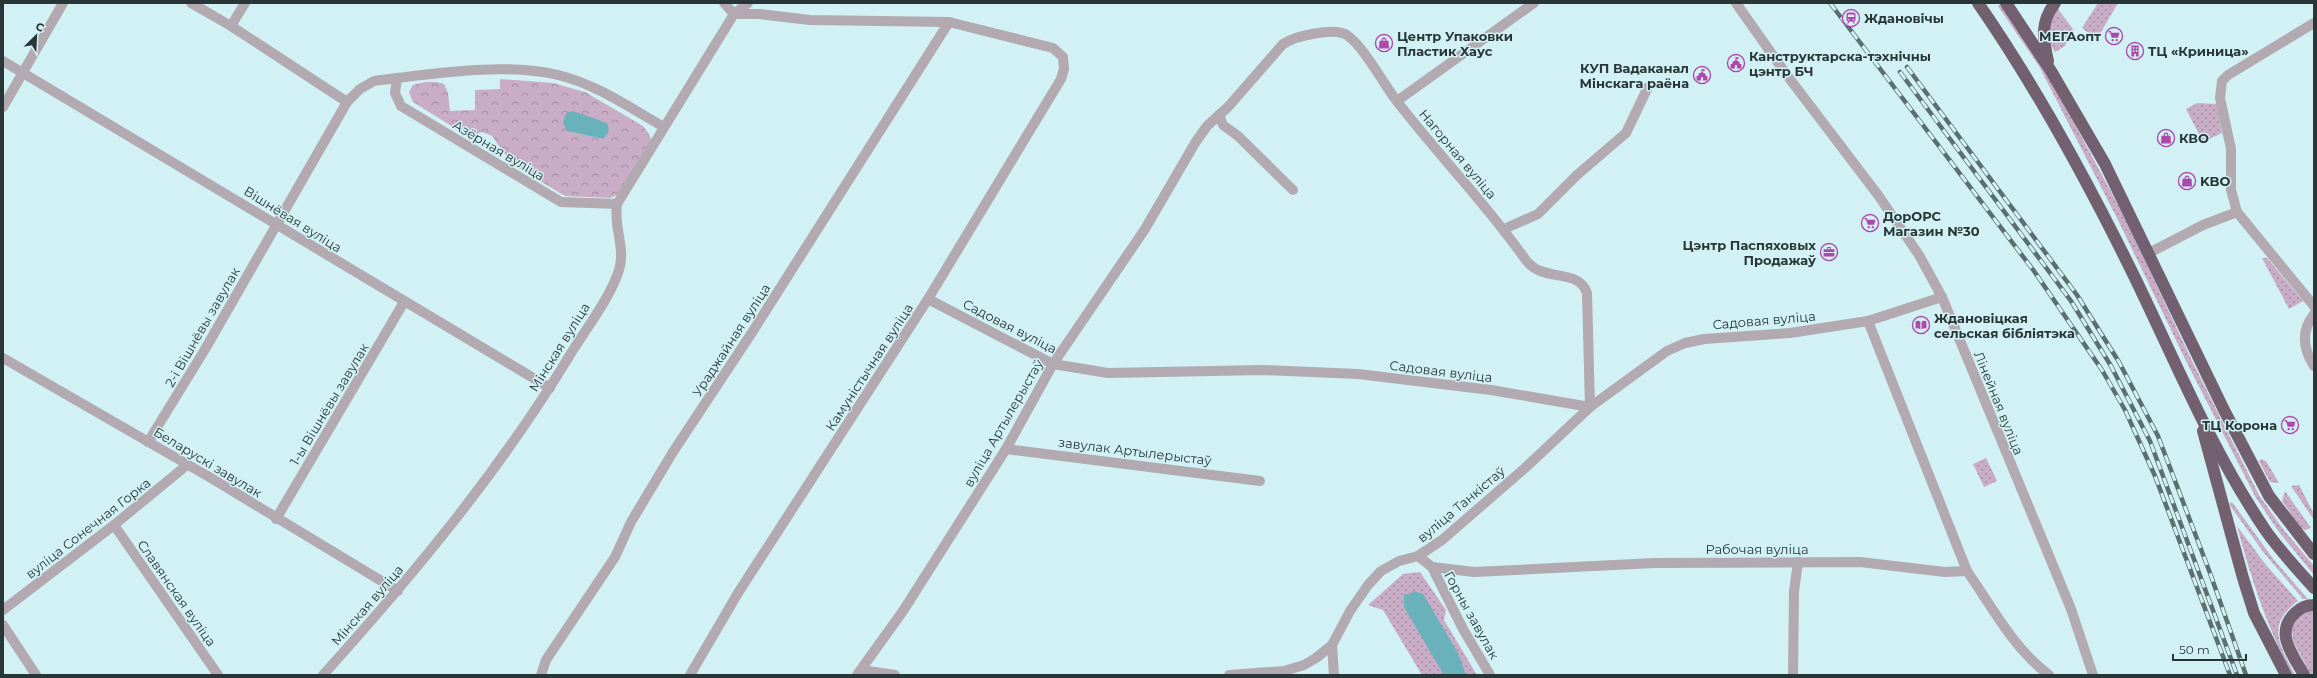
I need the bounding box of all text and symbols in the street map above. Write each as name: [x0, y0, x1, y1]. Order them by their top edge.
station icon: Ждановічы: [1841, 8, 1861, 28]
place label: Ждановічы: [1864, 10, 1944, 26]
north arrow: [16, 16, 56, 56]
text: С: [34, 19, 47, 35]
supermarket icon: МЕГАопт: [2104, 26, 2124, 46]
place label: Центр Упаковки Пластик Хаус: [1397, 28, 1513, 59]
place label: МЕГАопт: [2039, 28, 2101, 44]
shop icon: Центр Упаковки Пластик Хаус: [1374, 33, 1394, 53]
building icon: ТЦ «Криница»: [2125, 41, 2145, 61]
place label: ТЦ «Криница»: [2148, 43, 2249, 59]
place label: Канструктарска-тэхнічны цэнтр БЧ: [1749, 48, 1931, 79]
public building icon: Канструктарска-тэхнічны цэнтр БЧ: [1726, 53, 1746, 73]
place label: КУП Вадаканал Мінскага раёна: [1580, 60, 1689, 91]
public building icon: КУП Вадаканал Мінскага раёна: [1692, 65, 1712, 85]
street label: Нагорная вуліца: [1416, 106, 1500, 202]
street label: Азёрная вуліца: [450, 116, 548, 184]
shop icon: КВО: [2156, 128, 2176, 148]
place label: КВО: [2179, 130, 2209, 146]
shop icon: KBО: [2177, 171, 2197, 191]
place label: KBО: [2200, 173, 2231, 189]
street label: Вішнёвая вуліца: [241, 183, 345, 255]
place label: ДорОРС Магазин №30: [1883, 208, 1980, 239]
supermarket icon: ДорОРС Магазин №30: [1860, 213, 1880, 233]
place label: Цэнтр Паспяховых Продажаў: [1683, 237, 1816, 268]
office icon: Цэнтр Паспяховых Продажаў: [1819, 242, 1839, 262]
street label: 2-і Вішнёвы завулак: [161, 264, 243, 390]
street label: Ураджайная вуліца: [689, 281, 773, 399]
street label: Садовая вуліца: [960, 295, 1060, 357]
street label: Мінская вуліца: [525, 300, 593, 394]
street label: Камуністычная вуліца: [822, 300, 916, 434]
street label: Садовая вуліца: [1712, 308, 1816, 332]
place label: Ждановіцкая сельская бібліятэка: [1934, 310, 2075, 341]
library icon: Ждановіцкая сельская бібліятэка: [1911, 315, 1931, 335]
street label: 1-ы Вішнёвы завулак: [286, 340, 372, 468]
street label: Лінейная вуліца: [1971, 349, 2027, 457]
street label: вуліца Артылерыстаў: [960, 356, 1046, 490]
street label: Садовая вуліца: [1389, 357, 1493, 385]
supermarket icon: ТЦ Корона: [2280, 415, 2300, 435]
place label: ТЦ Корона: [2202, 417, 2277, 433]
street label: Беларускі завулак: [151, 423, 265, 501]
street label: завулак Артылерыстаў: [1057, 434, 1213, 468]
street label: вуліца Танкістаў: [1414, 462, 1509, 545]
street label: вуліца Сонечная Горка: [22, 474, 154, 582]
street label: Славянская вуліца: [134, 537, 220, 649]
street label: Рабочая вуліца: [1705, 541, 1809, 557]
street label: Мінская вуліца: [328, 561, 406, 649]
street label: Горны завулак: [1441, 568, 1503, 662]
scale bar: [2173, 636, 2246, 662]
text: 50 m: [2179, 642, 2210, 657]

